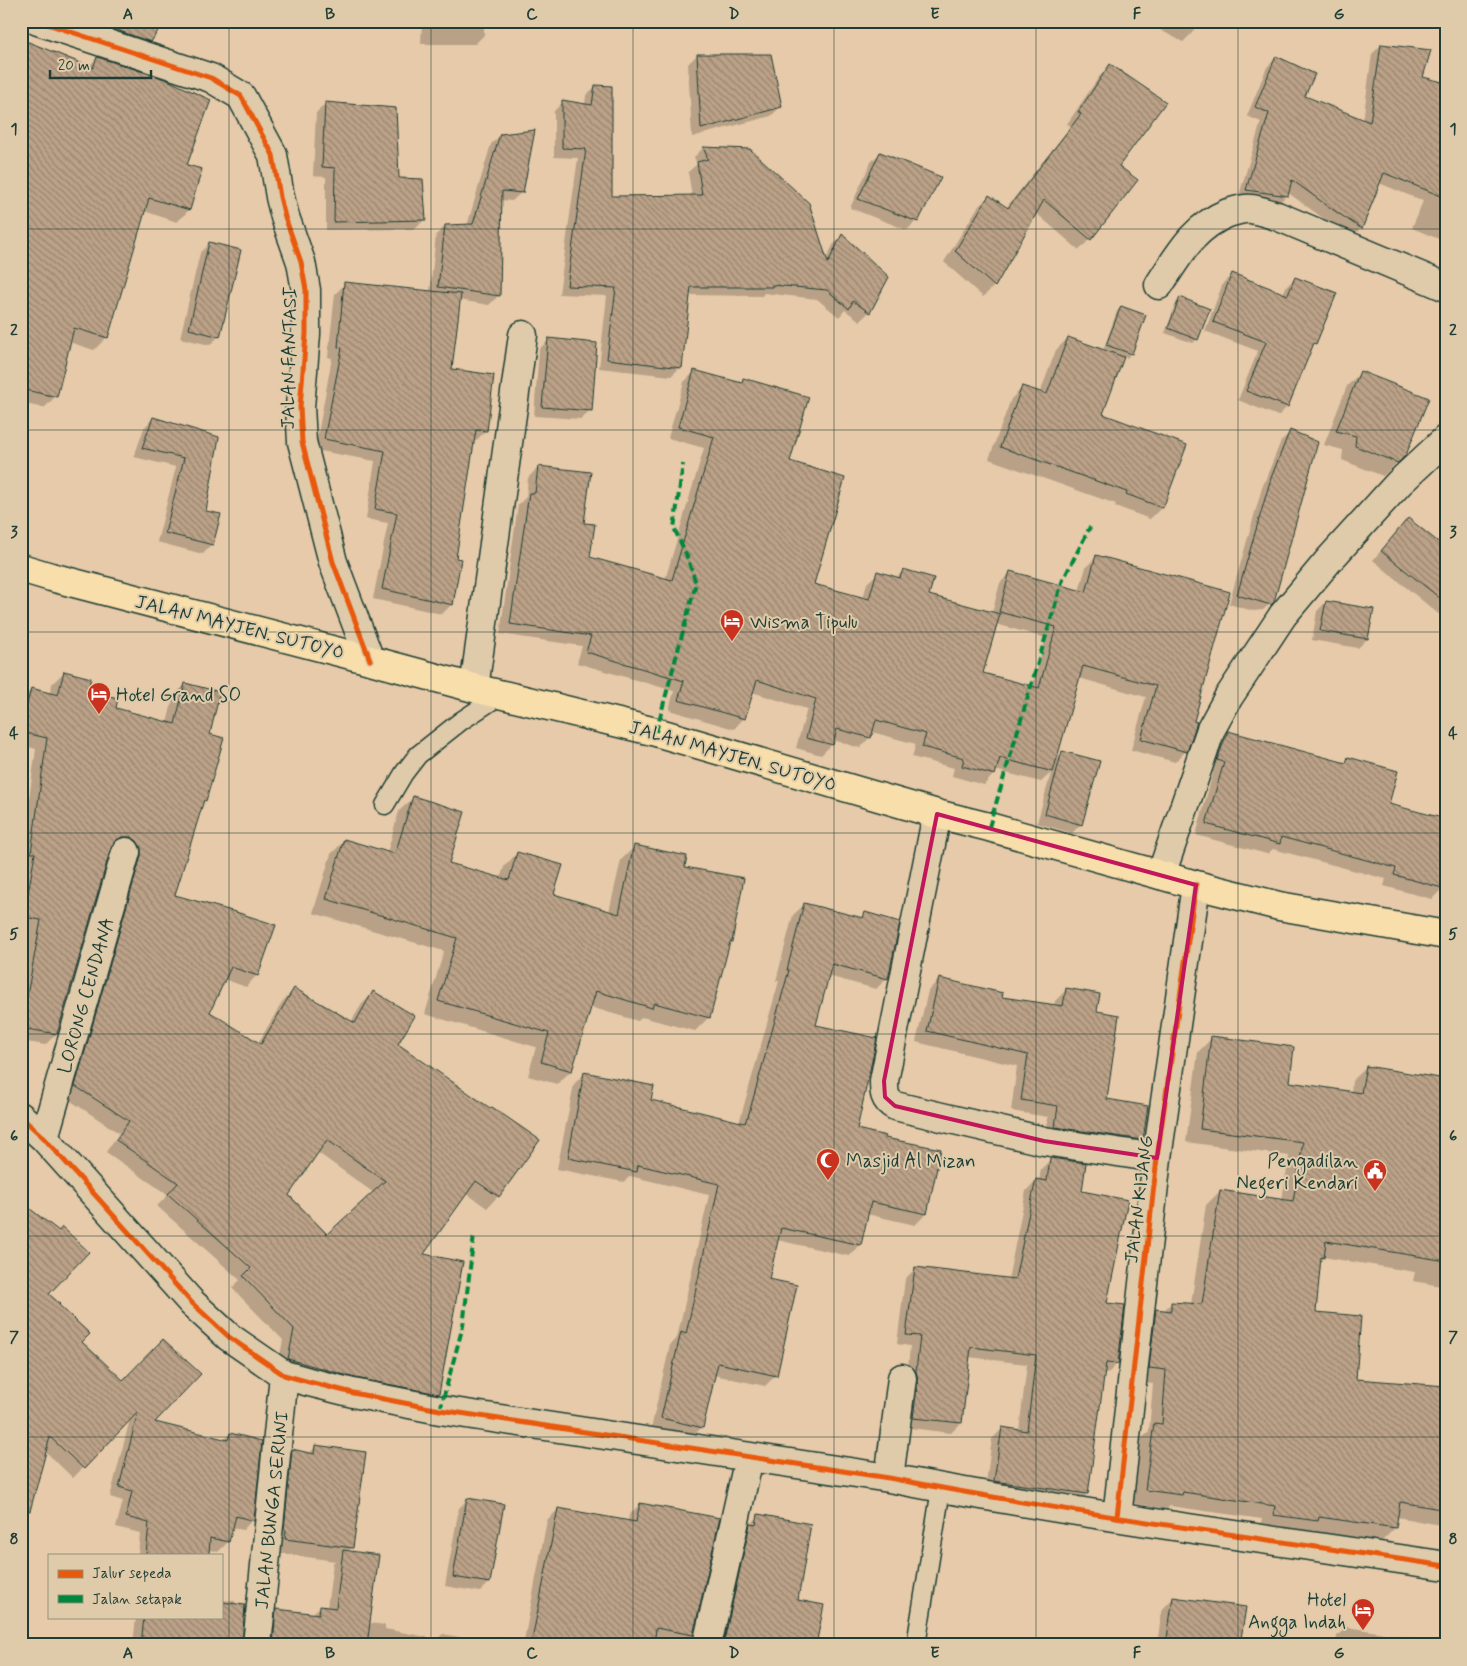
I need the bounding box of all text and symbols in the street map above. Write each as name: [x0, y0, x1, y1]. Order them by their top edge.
text: A: [123, 4, 133, 25]
text: B: [325, 4, 335, 25]
text: C: [526, 4, 538, 25]
text: D: [728, 4, 740, 25]
text: E: [930, 4, 940, 25]
text: F: [1133, 4, 1142, 25]
text: G: [1334, 4, 1345, 25]
scale bar: [50, 48, 151, 80]
text: 20 m: [58, 56, 90, 76]
text: 1: [10, 119, 18, 140]
text: 1: [1449, 119, 1457, 140]
street label: JALAN FANTASI: [276, 286, 303, 430]
text: 2: [10, 320, 18, 341]
text: 2: [1449, 320, 1457, 341]
text: 3: [10, 522, 18, 543]
text: 3: [1449, 522, 1457, 543]
street label: JALAN MAYJEN. SUTOYO: [133, 589, 347, 666]
hotel icon: Wisma Tipulu: [719, 608, 745, 642]
place label: Wisma Tipulu: [750, 610, 858, 635]
hotel icon: Hotel Grand SO: [86, 681, 112, 715]
place label: Hotel Grand SO: [116, 683, 241, 708]
street label: JALAN MAYJEN. SUTOYO: [626, 715, 839, 798]
text: 4: [9, 723, 19, 744]
text: 4: [1448, 723, 1458, 744]
street label: LORONG CENDANA: [52, 914, 121, 1076]
text: 5: [9, 924, 19, 945]
text: 5: [1448, 924, 1458, 945]
text: 6: [10, 1126, 18, 1147]
text: 6: [1449, 1126, 1457, 1147]
street label: JALAN KIJANG: [1119, 1134, 1160, 1265]
mosque icon: Masjid Al Mizan: [815, 1147, 841, 1181]
place label: Masjid Al Mizan: [846, 1149, 976, 1175]
place label: Pengadilan Negeri Kendari: [1236, 1149, 1358, 1199]
public building icon: Pengadilan Negeri Kendari: [1362, 1158, 1388, 1192]
text: 7: [9, 1327, 19, 1348]
text: 7: [1448, 1327, 1458, 1348]
street label: JALAN BUNGA SERUNI: [250, 1410, 295, 1610]
text: 8: [9, 1529, 19, 1550]
text: 8: [1448, 1529, 1458, 1550]
legend: [48, 1554, 222, 1618]
text: Jalur sepeda: [92, 1564, 172, 1584]
place label: Hotel Angga Indah: [1248, 1588, 1346, 1638]
text: Jalan setapak: [92, 1590, 182, 1610]
hotel icon: Hotel Angga Indah: [1350, 1597, 1376, 1631]
text: A: [123, 1643, 133, 1664]
text: B: [325, 1643, 335, 1664]
text: C: [526, 1643, 538, 1664]
text: D: [728, 1643, 740, 1664]
text: E: [930, 1643, 940, 1664]
text: F: [1133, 1643, 1142, 1664]
text: G: [1334, 1643, 1345, 1664]

